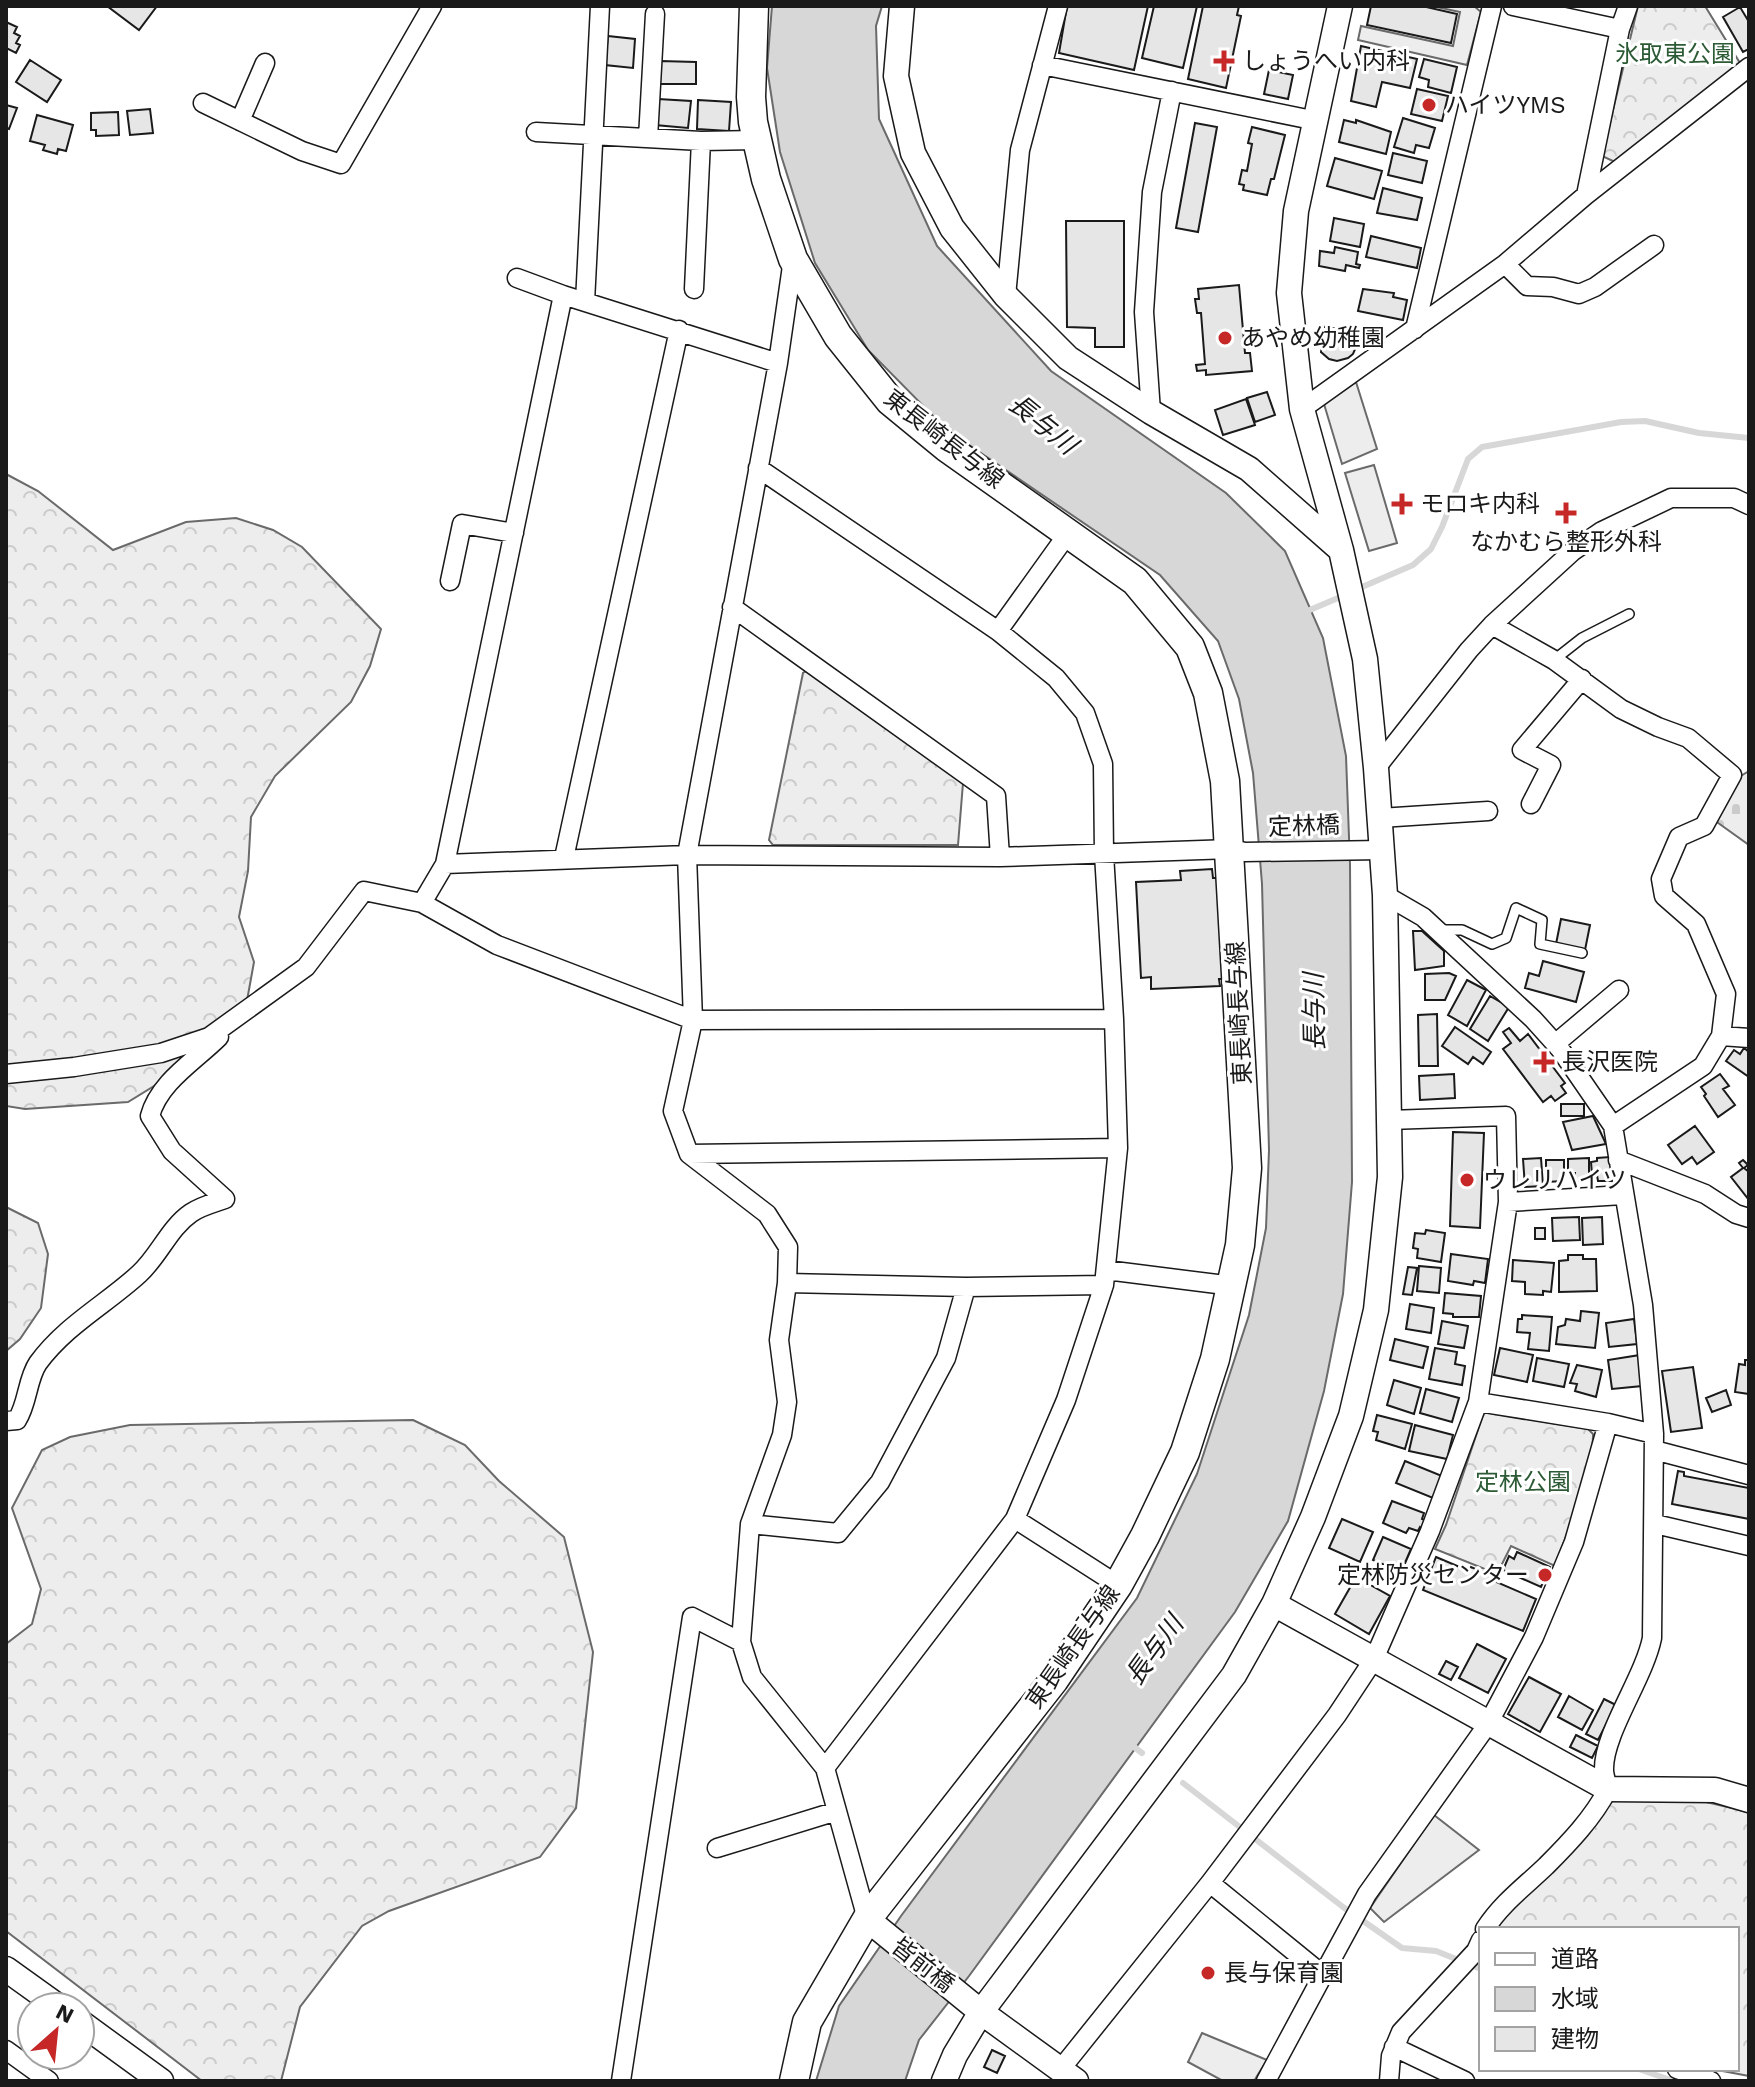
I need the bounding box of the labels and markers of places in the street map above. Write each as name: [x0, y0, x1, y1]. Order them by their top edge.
place label: しょうへい内科: [1242, 47, 1410, 75]
marker: しょうへい内科: [1213, 50, 1235, 72]
place label: ハイツYMS: [1445, 91, 1566, 119]
marker: ハイツYMS: [1420, 96, 1438, 114]
place label: あやめ幼稚園: [1241, 324, 1385, 352]
marker: あやめ幼稚園: [1216, 329, 1234, 347]
place label: モロキ内科: [1420, 490, 1540, 518]
marker: モロキ内科: [1391, 493, 1413, 515]
marker: なかむら整形外科: [1555, 502, 1577, 524]
place label: なかむら整形外科: [1470, 528, 1662, 556]
place label: 長沢医院: [1562, 1048, 1658, 1076]
marker: 長沢医院: [1533, 1051, 1555, 1073]
place label: ウレリハイツ: [1483, 1166, 1627, 1194]
marker: ウレリハイツ: [1458, 1171, 1476, 1189]
place label: 定林防災センター: [1337, 1561, 1529, 1589]
marker: 定林防災センター: [1536, 1566, 1554, 1584]
place label: 長与保育園: [1224, 1959, 1344, 1987]
marker: 長与保育園: [1199, 1964, 1217, 1982]

